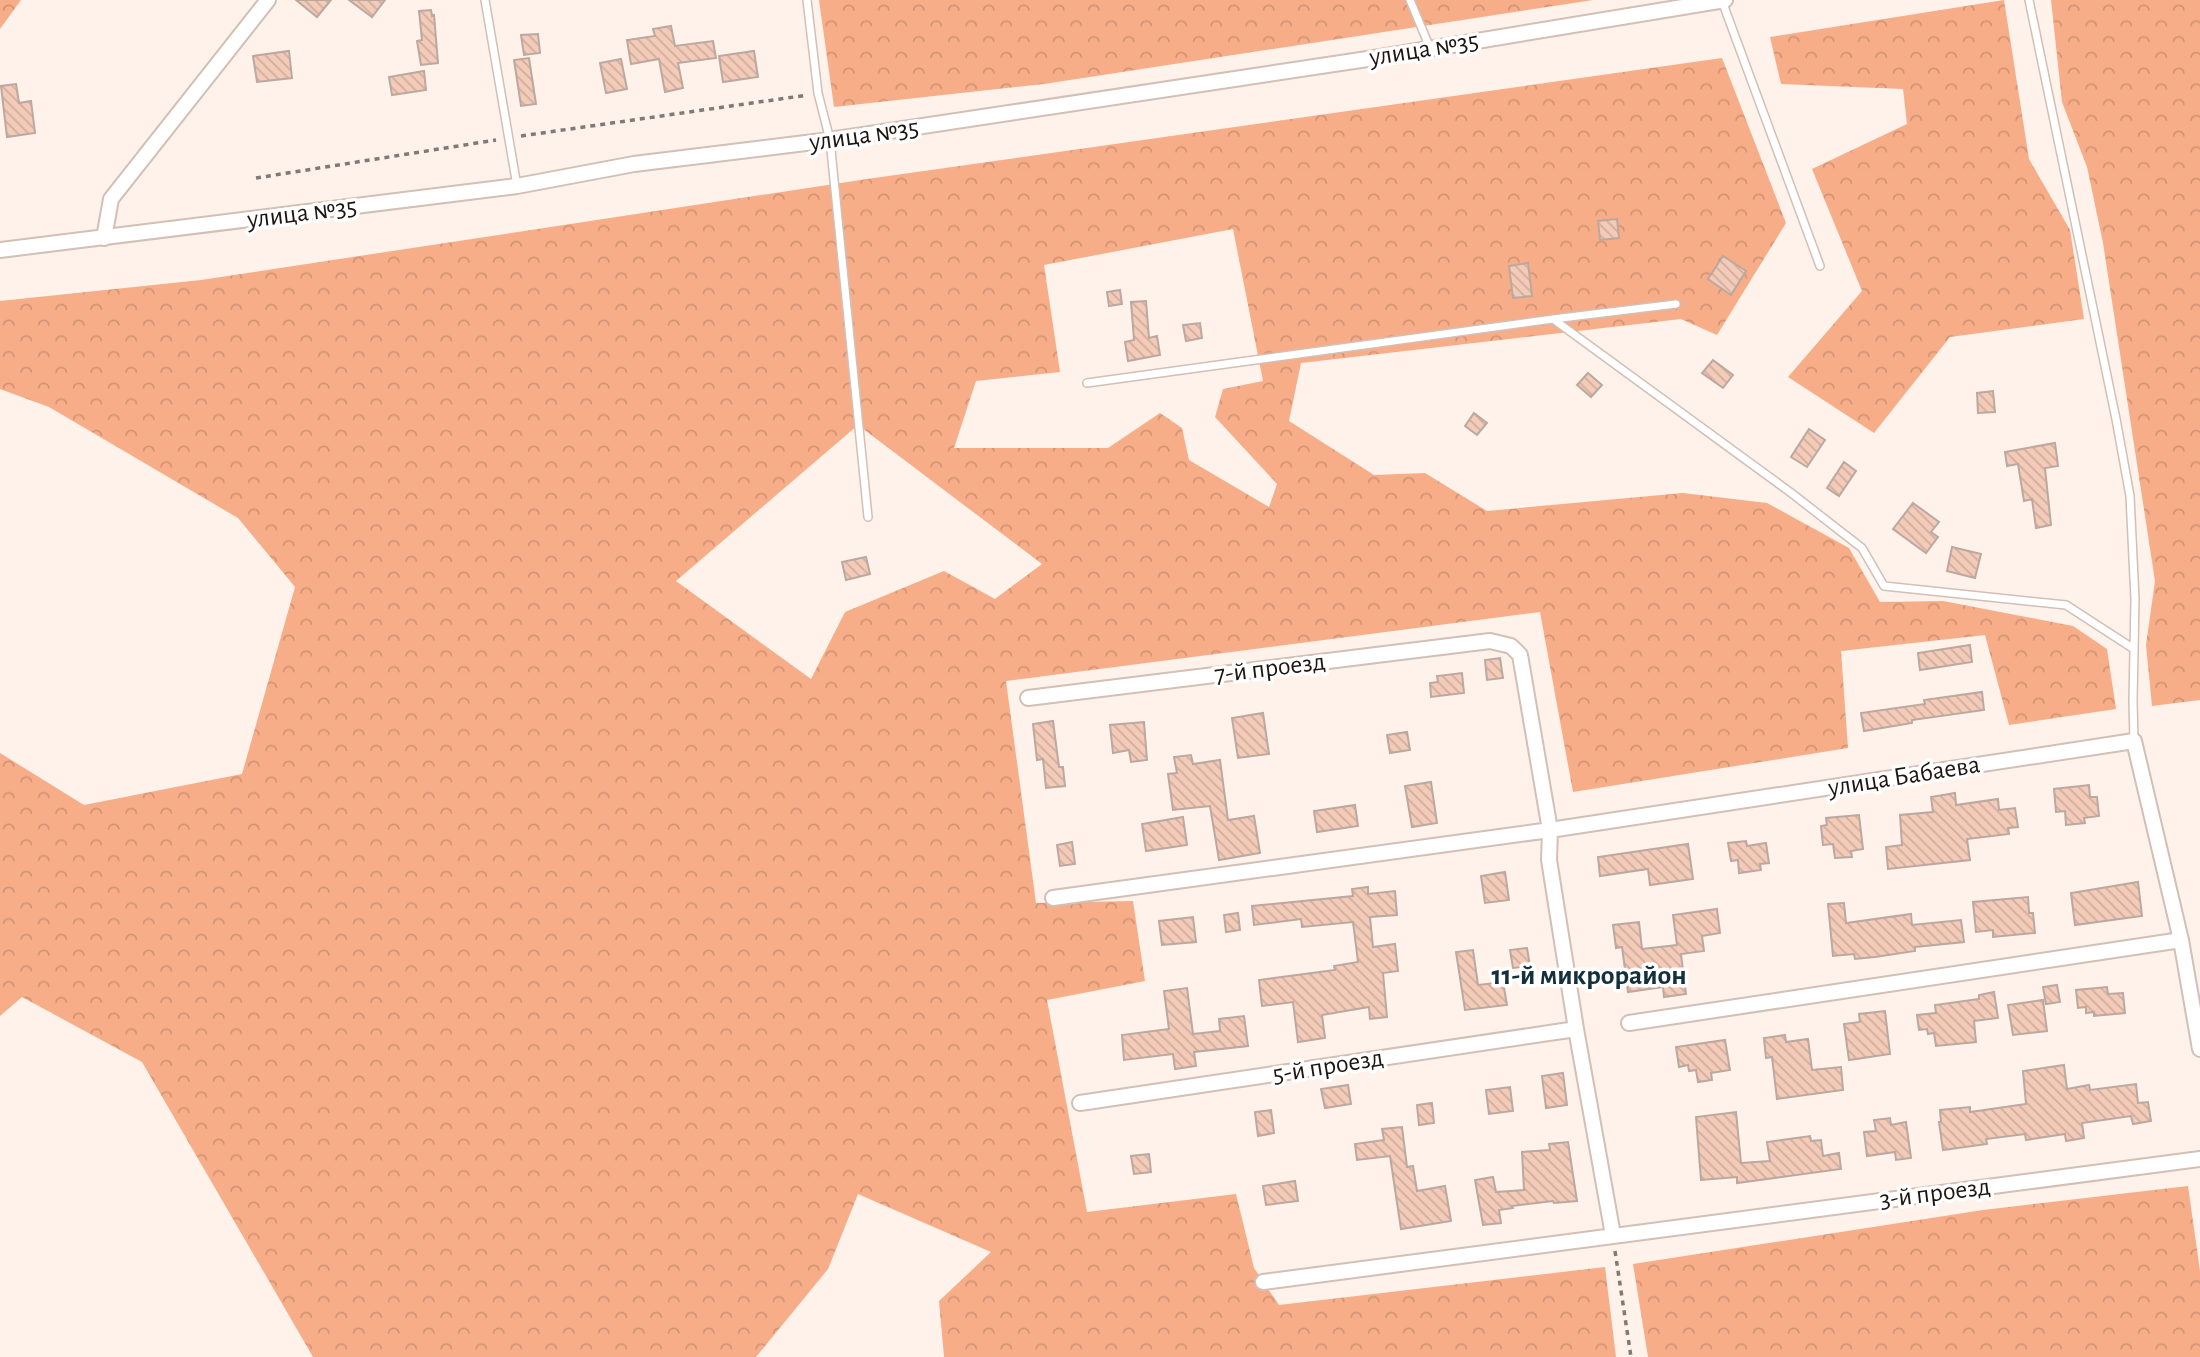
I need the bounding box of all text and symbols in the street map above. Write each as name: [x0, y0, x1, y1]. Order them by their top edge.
street label: улица №35: [1366, 28, 1481, 71]
street label: улица №35: [806, 114, 921, 156]
street label: улица №35: [245, 193, 358, 233]
street label: 7-й проезд: [1213, 648, 1327, 688]
street label: улица Бабаева: [1825, 751, 1982, 801]
district label: 11-й микрорайон: [1491, 962, 1687, 990]
street label: 5-й проезд: [1271, 1044, 1385, 1088]
street label: 3-й проезд: [1878, 1173, 1992, 1213]

